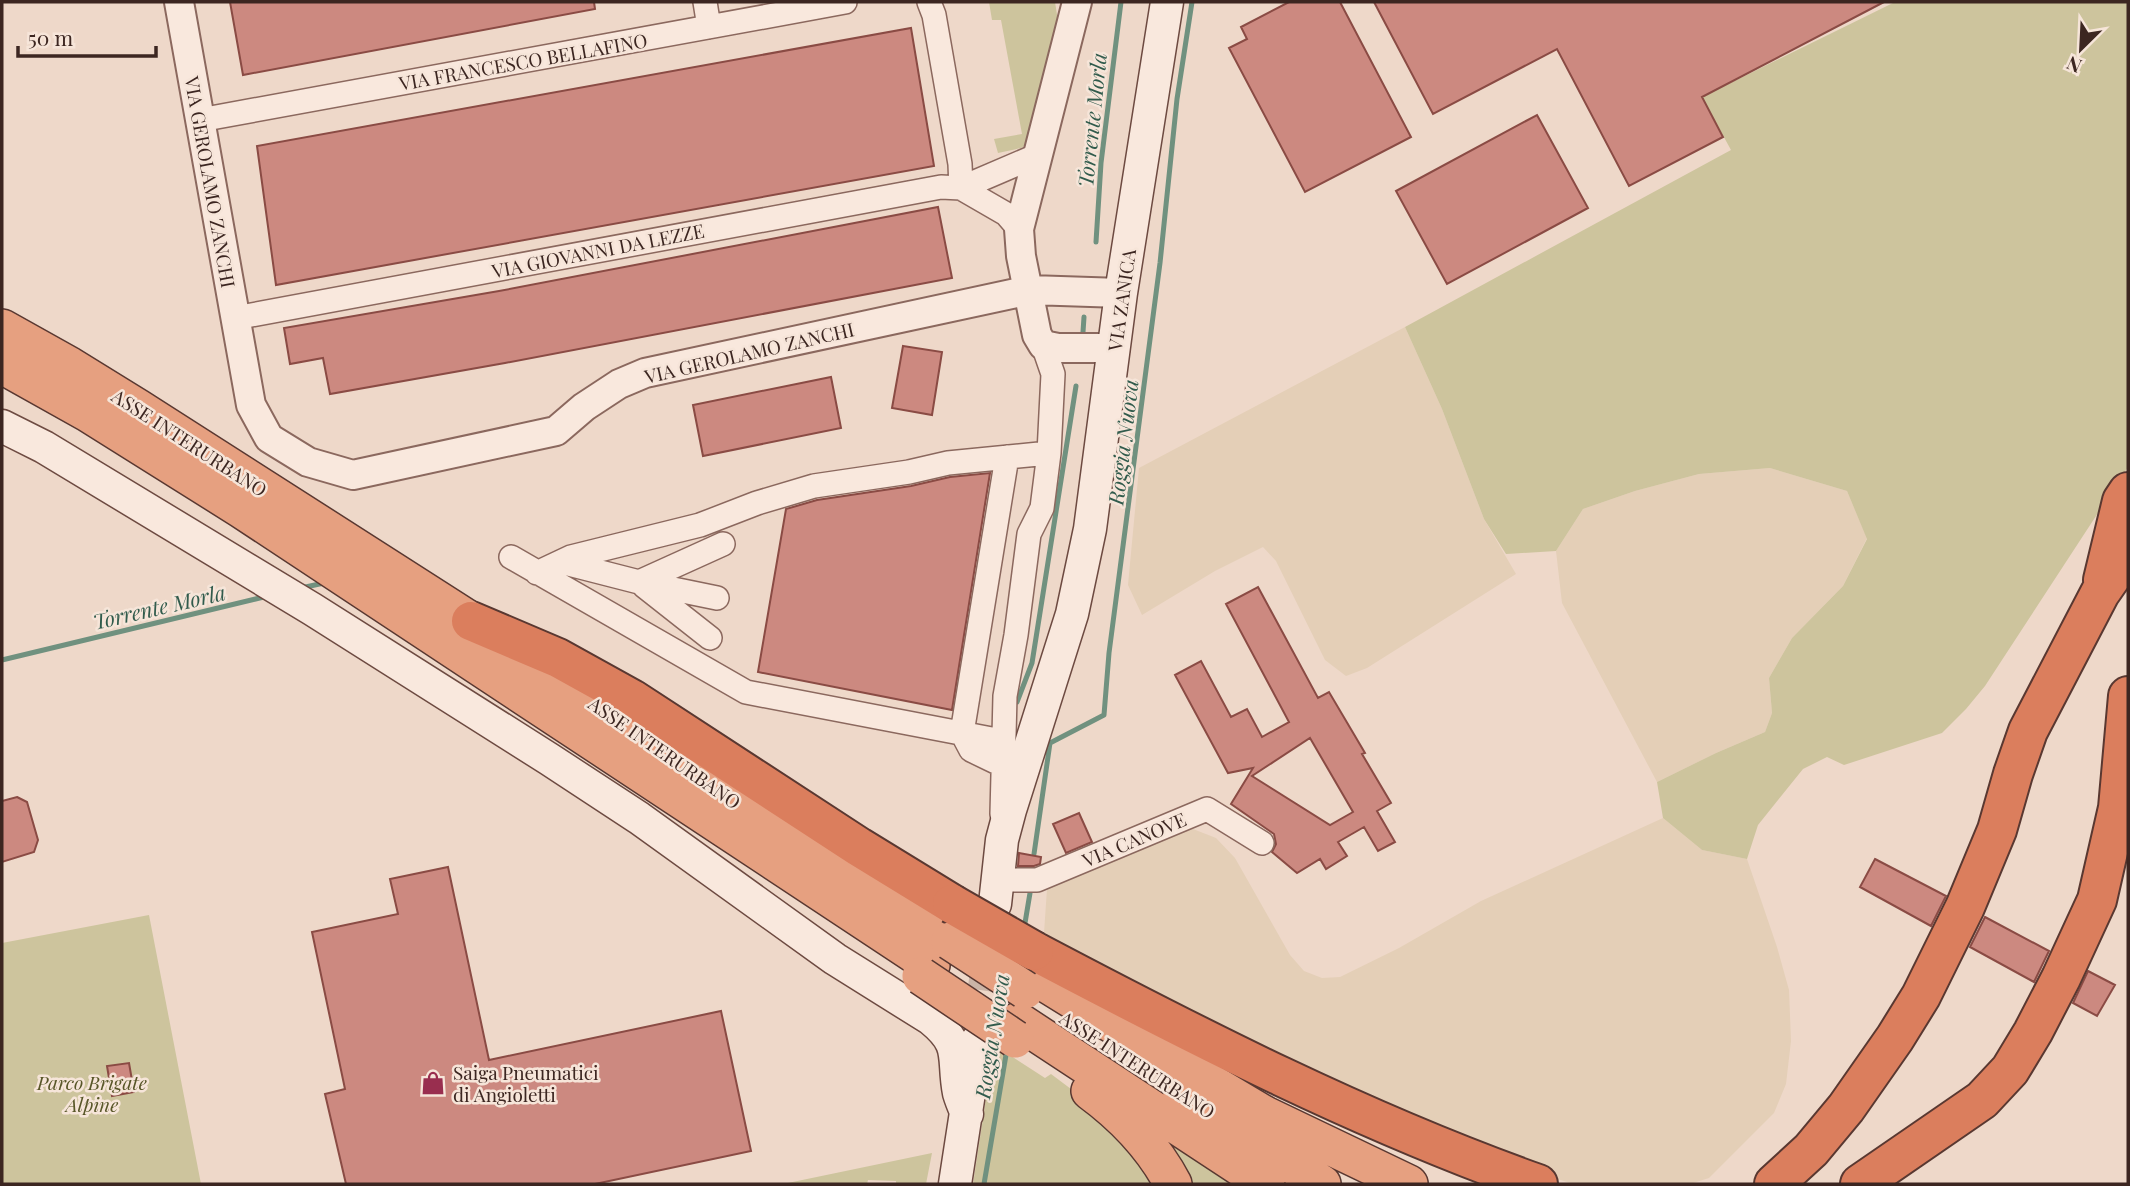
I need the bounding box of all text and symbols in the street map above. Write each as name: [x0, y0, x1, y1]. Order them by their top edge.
scale bar: [18, 14, 156, 58]
north arrow: [2046, 14, 2116, 84]
text: 50 m: [28, 23, 74, 51]
street label: VIA FRANCESCO BELLAFINO: [396, 26, 649, 96]
water label: Torrente Morla: [1070, 51, 1112, 189]
text: N: [2062, 51, 2085, 80]
street label: VIA GEROLAMO ZANCHI: [179, 73, 242, 290]
street label: VIA GIOVANNI DA LEZZE: [489, 217, 706, 284]
street label: VIA ZANICA: [1101, 246, 1141, 354]
street label: VIA GEROLAMO ZANCHI: [641, 315, 856, 389]
water label: Roggia Nuova: [1100, 378, 1144, 507]
street label: ASSE INTERURBANO: [107, 382, 273, 502]
water label: Torrente Morla: [90, 577, 228, 635]
street label: ASSE INTERURBANO: [583, 689, 746, 814]
street label: VIA CANOVE: [1077, 805, 1190, 873]
water label: Roggia Nuova: [967, 971, 1015, 1102]
street label: ASSE INTERURBANO: [1055, 1004, 1221, 1124]
place label: Saiga Pneumatici di Angioletti: [453, 1059, 599, 1107]
park label: Parco Brigate Alpine: [36, 1069, 147, 1117]
shop icon: Saiga Pneumatici di Angioletti: [419, 1069, 447, 1097]

